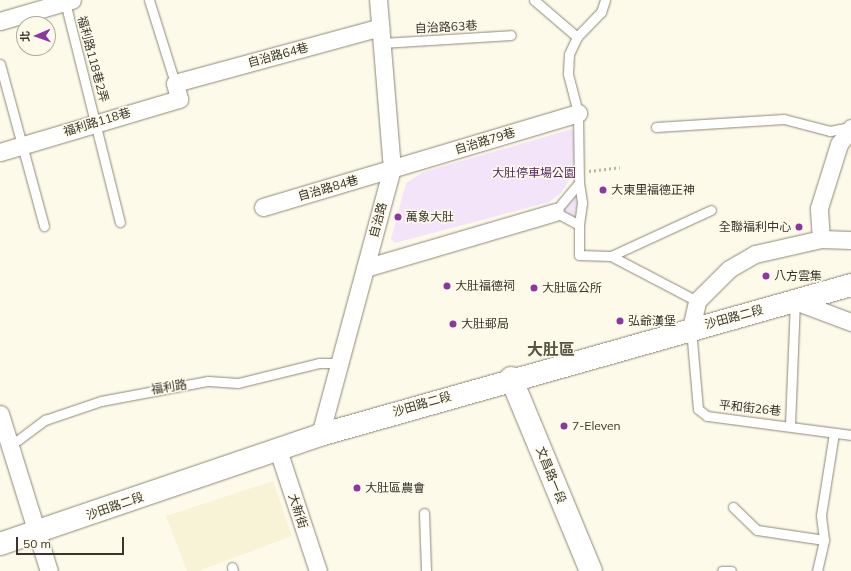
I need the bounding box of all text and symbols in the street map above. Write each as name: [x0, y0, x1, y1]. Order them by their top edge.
street label: 福利路118巷2弄: [75, 14, 111, 104]
north arrow: [16, 16, 56, 56]
street label: 自治路63巷: [414, 18, 478, 36]
text: 北: [18, 31, 32, 42]
street label: 自治路64巷: [246, 40, 310, 70]
street label: 福利路118巷: [62, 105, 132, 139]
street label: 自治路79巷: [453, 125, 517, 157]
park label: 大肚停車場公園: [492, 166, 576, 180]
street label: 自治路84巷: [296, 172, 360, 204]
place label: 大東里福德正神: [611, 183, 695, 197]
marker: 大東里福德正神: [598, 185, 608, 195]
street label: 自治路: [366, 201, 390, 239]
place label: 萬象大肚: [406, 210, 454, 224]
marker: 萬象大肚: [393, 212, 403, 222]
place label: 全聯福利中心: [719, 220, 791, 234]
marker: 全聯福利中心: [794, 222, 804, 232]
place label: 八方雲集: [774, 269, 822, 283]
marker: 八方雲集: [761, 271, 771, 281]
place label: 大肚福德祠: [455, 279, 515, 293]
marker: 大肚福德祠: [442, 281, 452, 291]
place label: 大肚區公所: [542, 281, 602, 295]
marker: 大肚區公所: [529, 283, 539, 293]
street label: 沙田路二段: [703, 302, 765, 332]
place label: 弘爺漢堡: [628, 314, 676, 328]
marker: 弘爺漢堡: [615, 316, 625, 326]
place label: 大肚郵局: [461, 317, 509, 331]
marker: 大肚郵局: [448, 319, 458, 329]
district label: 大肚區: [527, 339, 575, 359]
street label: 福利路: [150, 377, 188, 397]
street label: 沙田路二段: [391, 389, 453, 419]
street label: 平和街26巷: [718, 398, 782, 418]
place label: 7-Eleven: [572, 419, 621, 433]
marker: 7-Eleven: [559, 421, 569, 431]
street label: 文昌路一段: [533, 444, 569, 506]
place label: 大肚區農會: [365, 481, 425, 495]
marker: 大肚區農會: [352, 483, 362, 493]
street label: 沙田路二段: [84, 489, 146, 523]
street label: 大新街: [286, 492, 310, 530]
scale bar: [18, 529, 126, 555]
text: 50 m: [23, 536, 51, 551]

